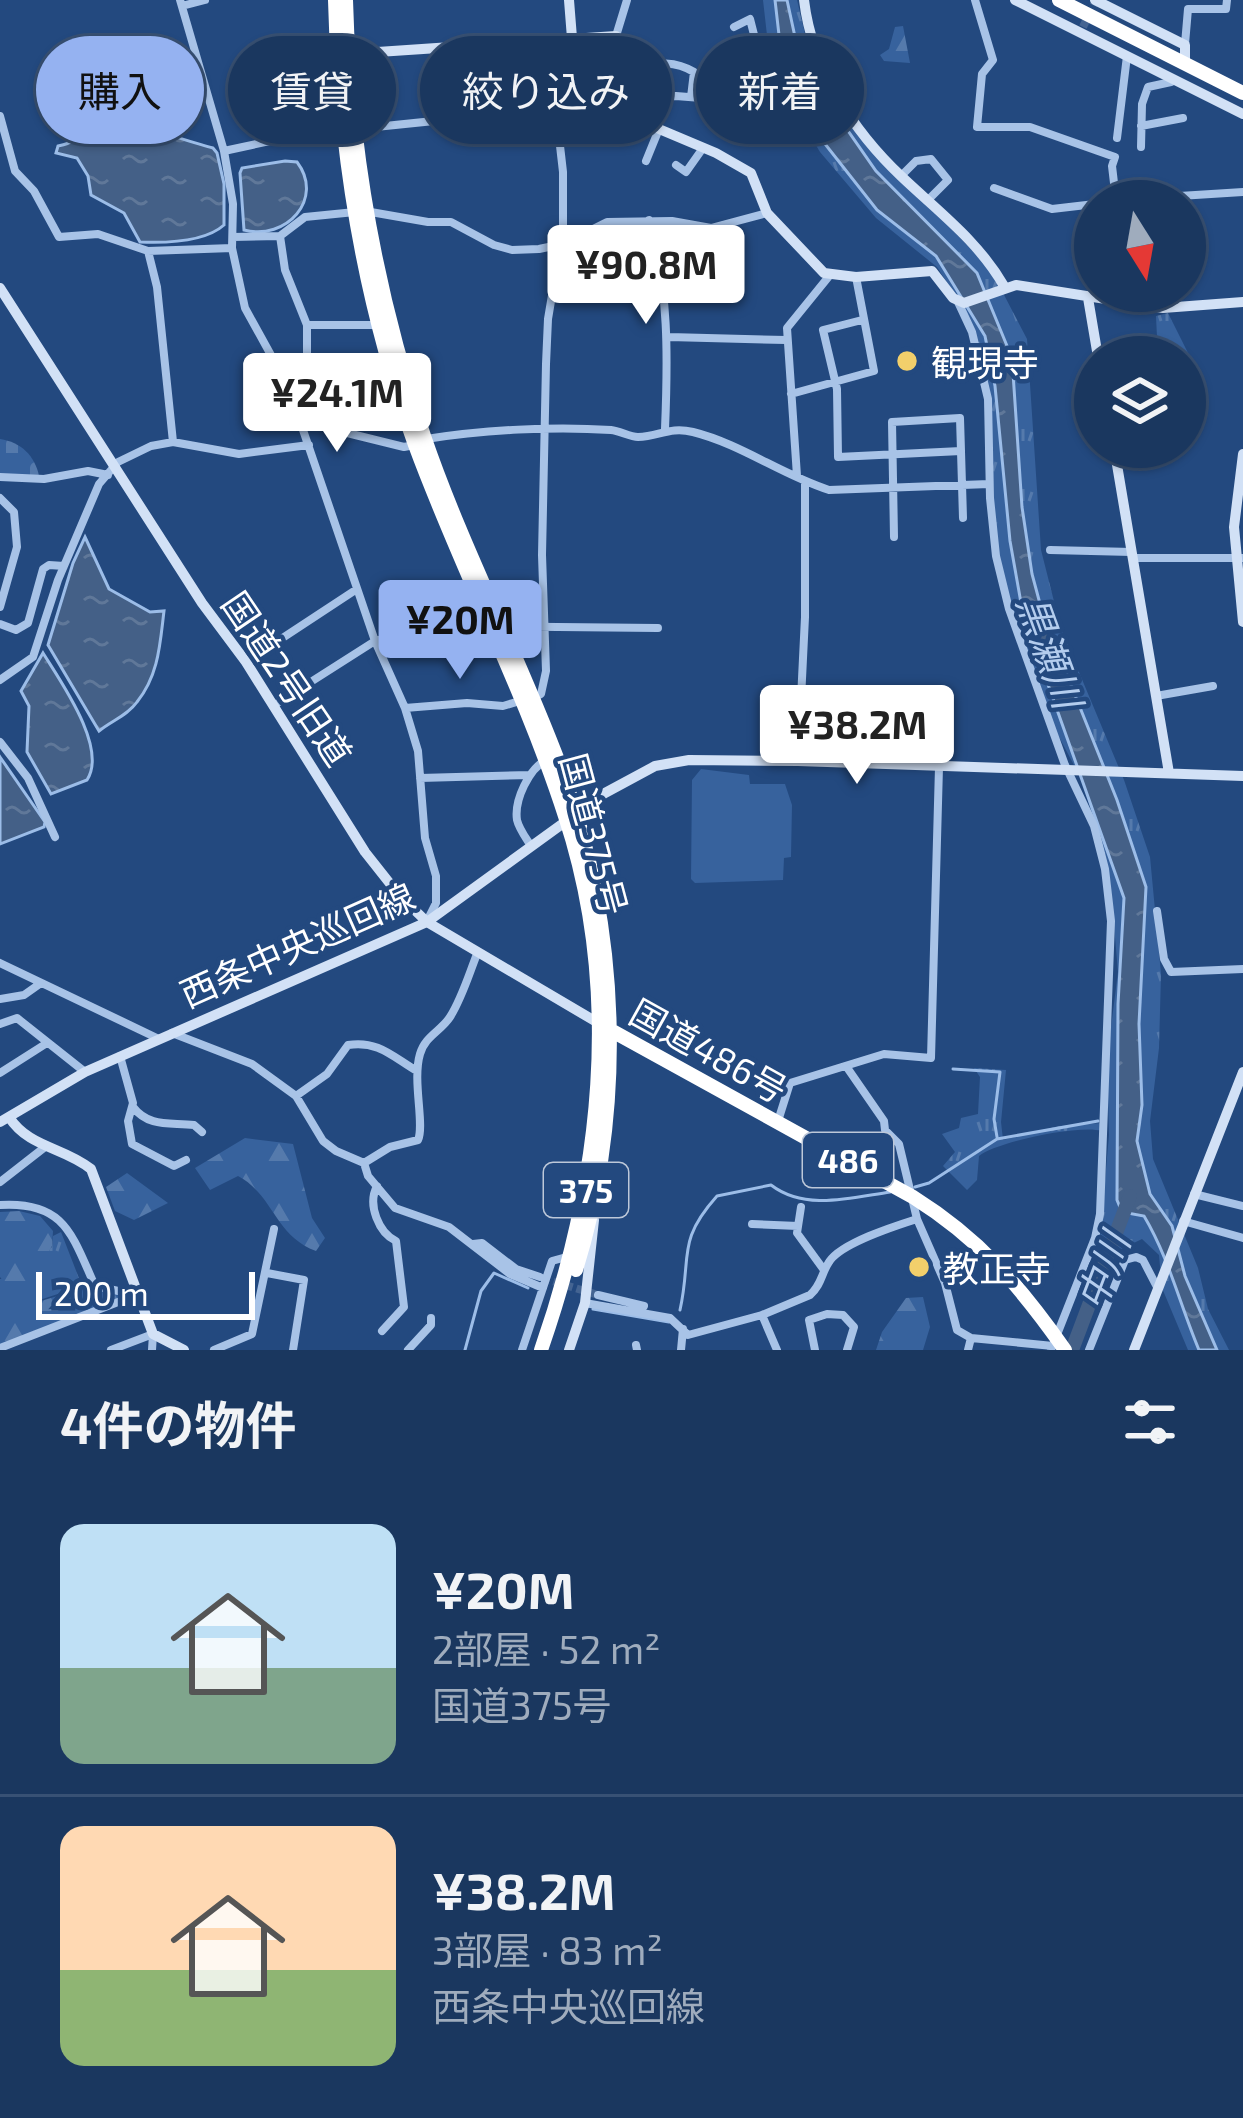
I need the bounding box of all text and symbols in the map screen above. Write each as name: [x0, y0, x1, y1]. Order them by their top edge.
chip: 購入: [36, 36, 204, 144]
chip: 賃貸: [228, 36, 396, 144]
chip: 絞り込み: [420, 36, 672, 144]
chip: 新着: [696, 36, 864, 144]
north arrow: [1074, 180, 1206, 312]
map controls: [1074, 180, 1206, 468]
pin: ¥90.8M: [548, 225, 744, 327]
text: ¥90.8M: [574, 240, 718, 287]
button: layers: [1074, 336, 1206, 468]
place label: 観現寺: [931, 340, 1039, 383]
marker: 観現寺: [894, 348, 920, 374]
pin: ¥24.1M: [239, 353, 435, 455]
text: ¥24.1M: [270, 368, 404, 415]
pin: ¥20M: [389, 580, 531, 682]
street label: 国道2号旧道: [214, 583, 362, 773]
water label: 黒瀬川: [1009, 588, 1094, 718]
text: ¥20M: [406, 595, 514, 642]
pin: ¥38.2M: [759, 685, 955, 787]
text: ¥38.2M: [787, 700, 927, 747]
street label: 国道375号: [553, 748, 637, 920]
street label: 西条中央巡回線: [173, 873, 421, 1015]
street label: 国道486号: [623, 989, 795, 1111]
road number: 486: [803, 1133, 893, 1187]
road number: 375: [544, 1163, 628, 1217]
water label: 中川: [1066, 1222, 1139, 1316]
place label: 教正寺: [943, 1246, 1051, 1289]
marker: 教正寺: [906, 1254, 932, 1280]
scale bar: [36, 1266, 255, 1319]
text: 200 m: [54, 1273, 149, 1313]
icon: filters: [1117, 1389, 1183, 1455]
text: 4件の物件: [60, 1393, 297, 1454]
text: ¥20M: [432, 1558, 574, 1619]
icon: home: [156, 1572, 300, 1716]
text: 2部屋 · 52 m²: [432, 1625, 660, 1672]
text: 国道375号: [432, 1681, 612, 1728]
text: ¥38.2M: [432, 1859, 615, 1920]
icon: home: [156, 1874, 300, 2018]
text: 3部屋 · 83 m²: [432, 1926, 663, 1973]
text: 西条中央巡回線: [432, 1982, 705, 2029]

